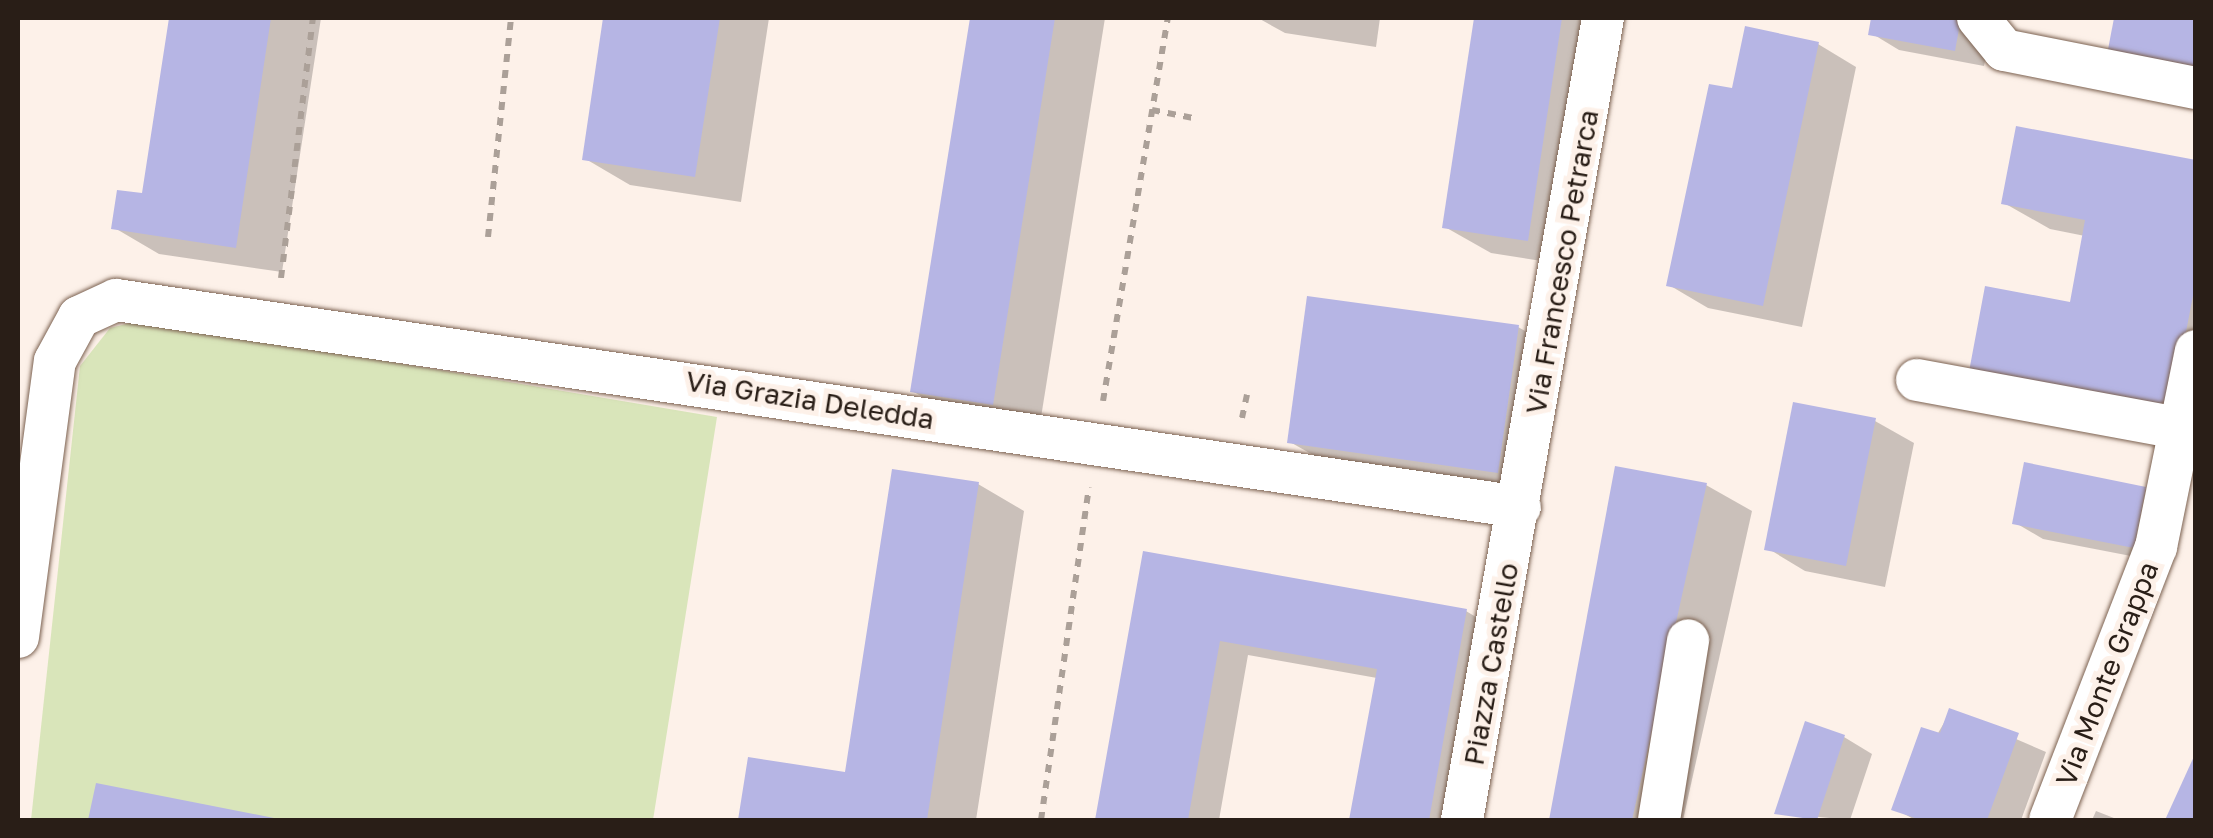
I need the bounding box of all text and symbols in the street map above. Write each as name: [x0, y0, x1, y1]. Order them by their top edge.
street label: Via Francesco Petrarca: [1519, 107, 1605, 417]
street label: Via Grazia Deledda: [683, 364, 937, 436]
street label: Via Monte Grappa: [2049, 557, 2165, 791]
street label: Piazza Castello: [1457, 560, 1525, 768]

